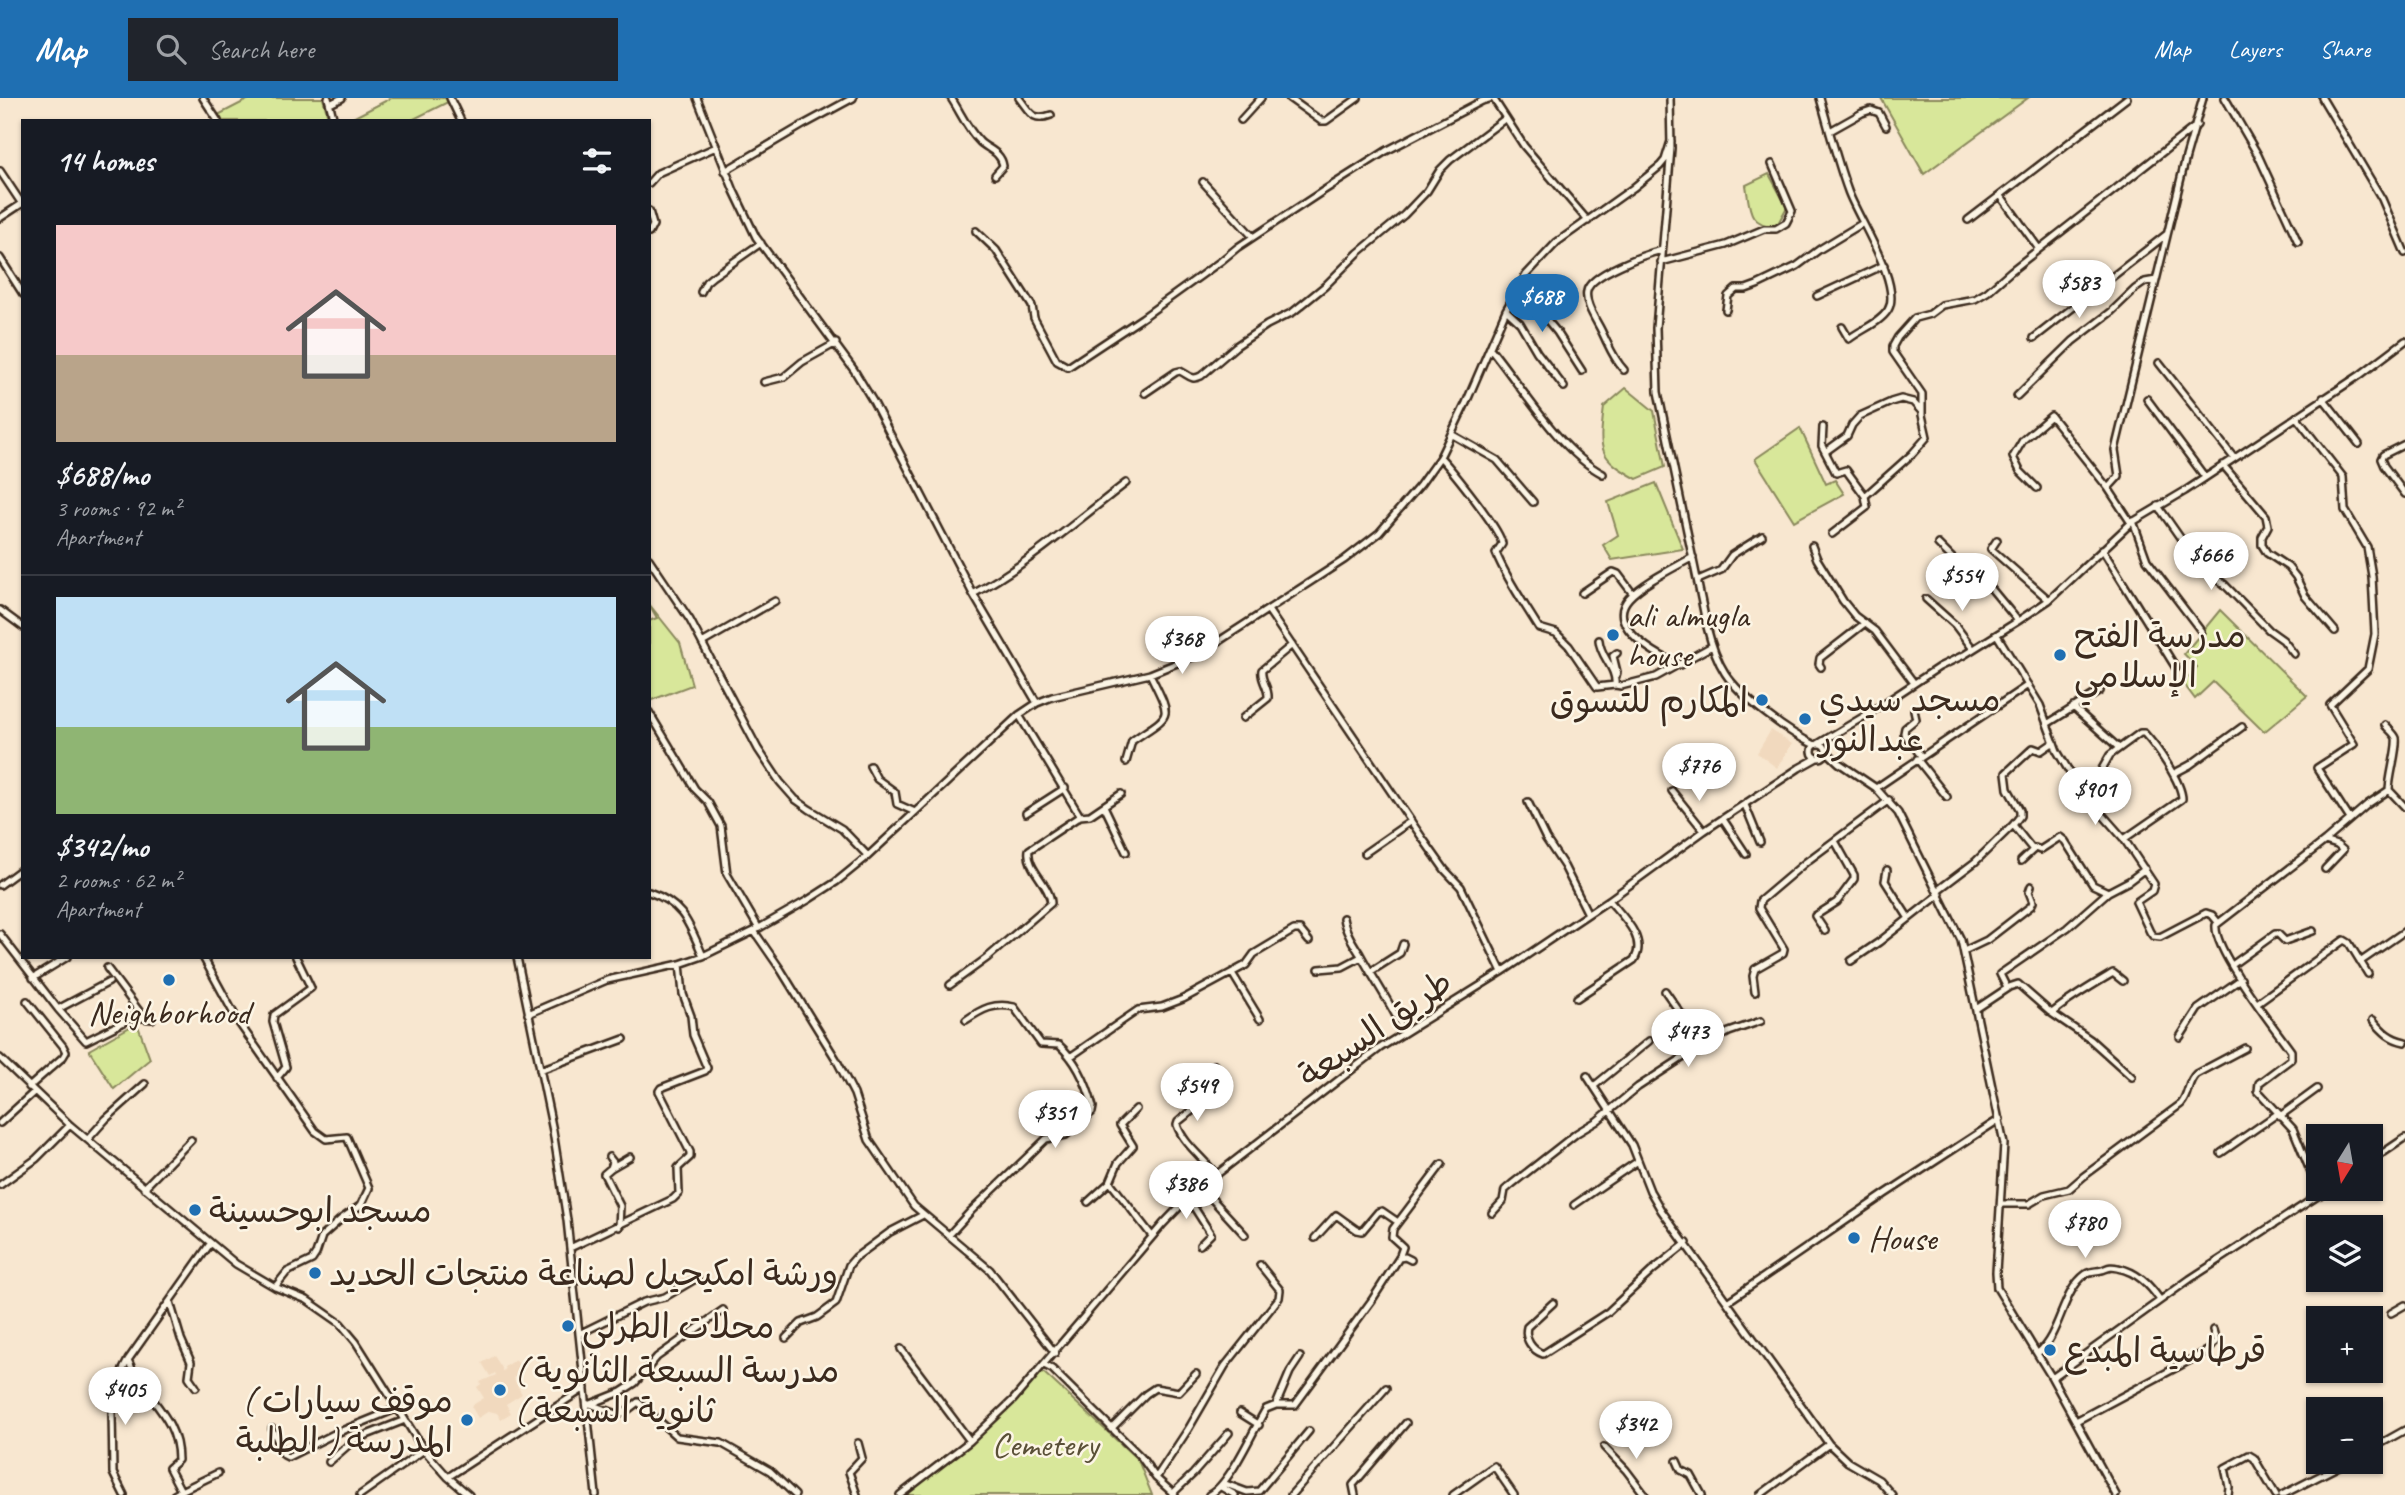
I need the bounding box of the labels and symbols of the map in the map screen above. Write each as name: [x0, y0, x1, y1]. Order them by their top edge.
pin: $583: [2038, 260, 2120, 320]
pin: $688: [1501, 274, 1583, 334]
pin: $666: [2170, 532, 2252, 592]
pin: $554: [1921, 554, 2003, 613]
place label: ali almugla house: [1627, 593, 1750, 678]
place label: مدرسة الفتح الإسلامي: [2074, 613, 2246, 706]
pin: $368: [1141, 616, 1223, 676]
marker: ali almugla house: [1605, 627, 1621, 643]
marker: مدرسة الفتح الإسلامي: [2052, 647, 2068, 663]
place label: مسجد سيدي عبدالنور: [1816, 677, 2001, 762]
place label: المكارم للتسوق: [1550, 678, 1748, 727]
marker: المكارم للتسوق: [1754, 692, 1770, 708]
marker: مسجد سيدي عبدالنور: [1797, 711, 1813, 727]
pin: $776: [1658, 744, 1740, 803]
pin: $901: [2054, 768, 2136, 827]
street label: طريق السبعة: [1290, 959, 1461, 1098]
marker: Neighborhood: [161, 972, 177, 988]
place label: Neighborhood: [88, 990, 255, 1035]
pin: $473: [1647, 1010, 1729, 1069]
pin: $549: [1156, 1063, 1238, 1123]
pin: $351: [1014, 1090, 1096, 1150]
north arrow: [2306, 1124, 2384, 1200]
pin: $386: [1145, 1162, 1227, 1221]
place label: مسجد ابوحسينة: [209, 1188, 432, 1233]
pin: $780: [2044, 1200, 2126, 1260]
marker: مسجد ابوحسينة: [187, 1202, 203, 1218]
place label: House: [1868, 1216, 1939, 1261]
marker: House: [1846, 1230, 1862, 1246]
place label: ورشة امكيحيل لصناعة منتجات الحديد: [329, 1251, 838, 1296]
marker: ورشة امكيحيل لصناعة منتجات الحديد: [307, 1265, 323, 1281]
place label: محلات الطرلي: [582, 1304, 774, 1357]
marker: محلات الطرلي: [560, 1318, 576, 1334]
place label: قرطاسية المبدع: [2064, 1328, 2266, 1375]
marker: قرطاسية المبدع: [2042, 1342, 2058, 1358]
place label: ( مدرسة السبعة الثانوية ( ثانوية السبعة: [514, 1348, 839, 1433]
pin: $405: [84, 1368, 166, 1427]
place label: ( موقف سيارات المدرسة ( الطلبة: [236, 1378, 453, 1463]
marker: ( مدرسة السبعة الثانوية ( ثانوية السبعة: [492, 1382, 508, 1398]
pin: $342: [1595, 1402, 1677, 1461]
marker: ( موقف سيارات المدرسة ( الطلبة: [459, 1412, 475, 1428]
park label: Cemetery: [992, 1422, 1101, 1467]

